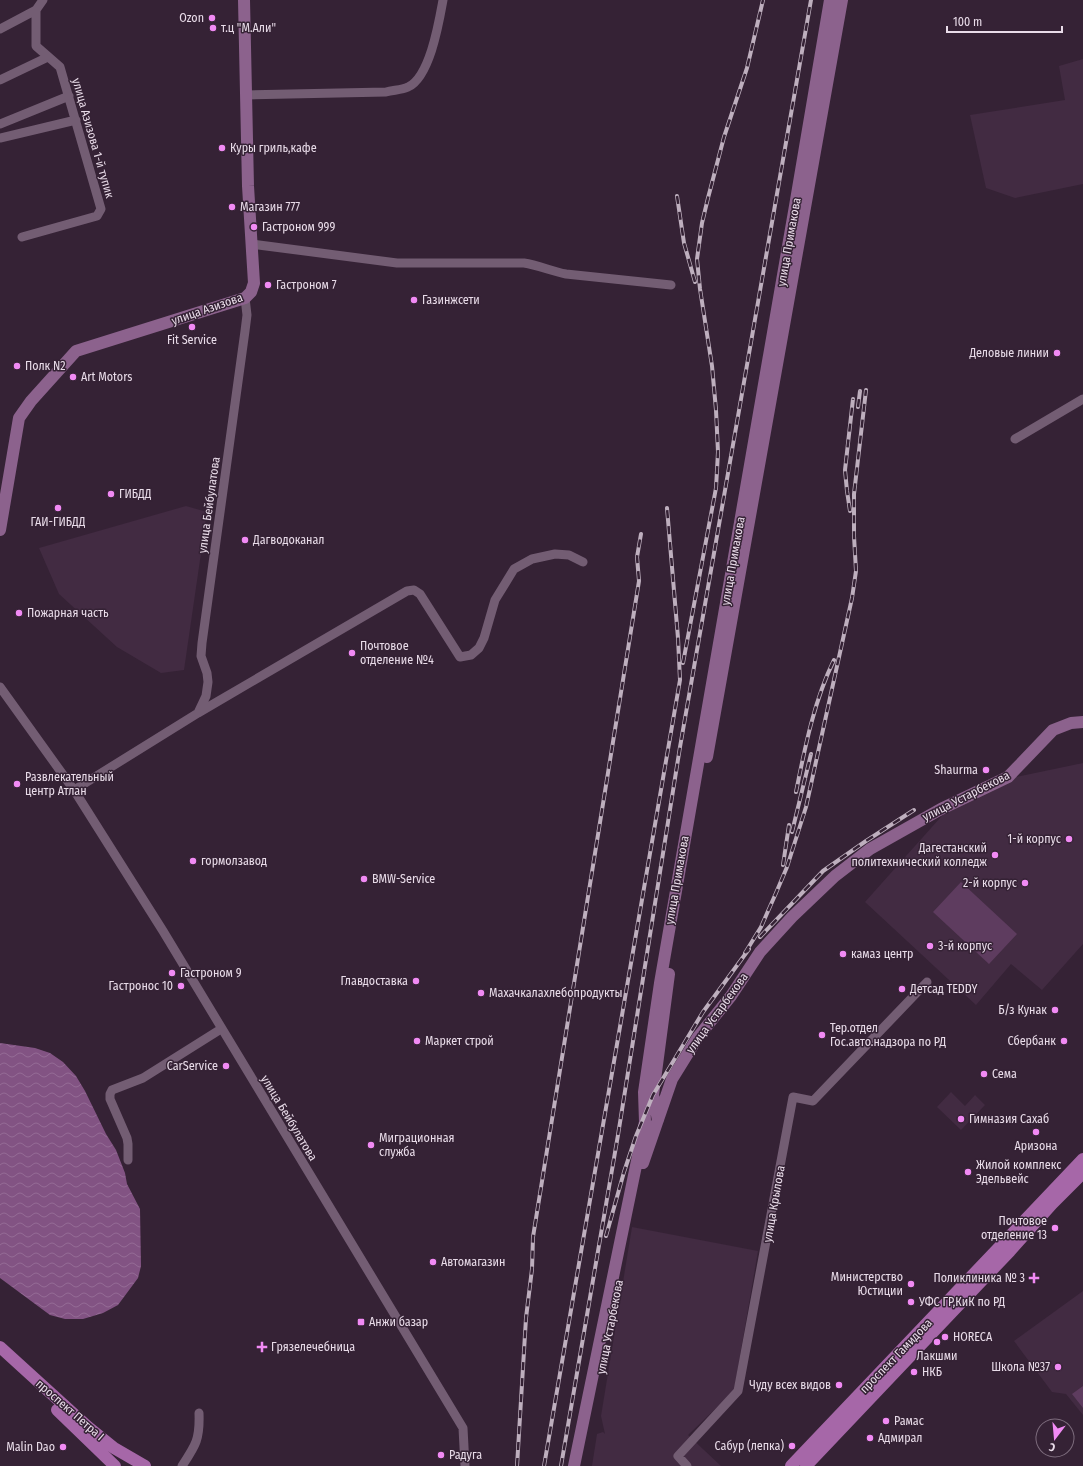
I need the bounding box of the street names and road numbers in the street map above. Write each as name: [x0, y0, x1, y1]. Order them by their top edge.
street label: улица Азизова 1-й тупик: [69, 76, 117, 200]
street label: улица Примакова: [774, 196, 804, 287]
street label: улица Азизова: [170, 290, 245, 328]
street label: улица Бейбулатова: [195, 456, 223, 554]
street label: улица Примакова: [718, 515, 748, 606]
street label: улица Устарбекова: [920, 768, 1012, 824]
street label: улица Примакова: [662, 834, 692, 925]
street label: улица Устарбекова: [683, 970, 751, 1056]
street label: улица Бейбулатова: [258, 1073, 320, 1163]
street label: улица Крылова: [760, 1164, 788, 1244]
street label: улица Устарбекова: [594, 1278, 626, 1375]
street label: проспект Гамидова: [857, 1316, 935, 1396]
street label: проспект Петра I: [33, 1377, 107, 1443]

